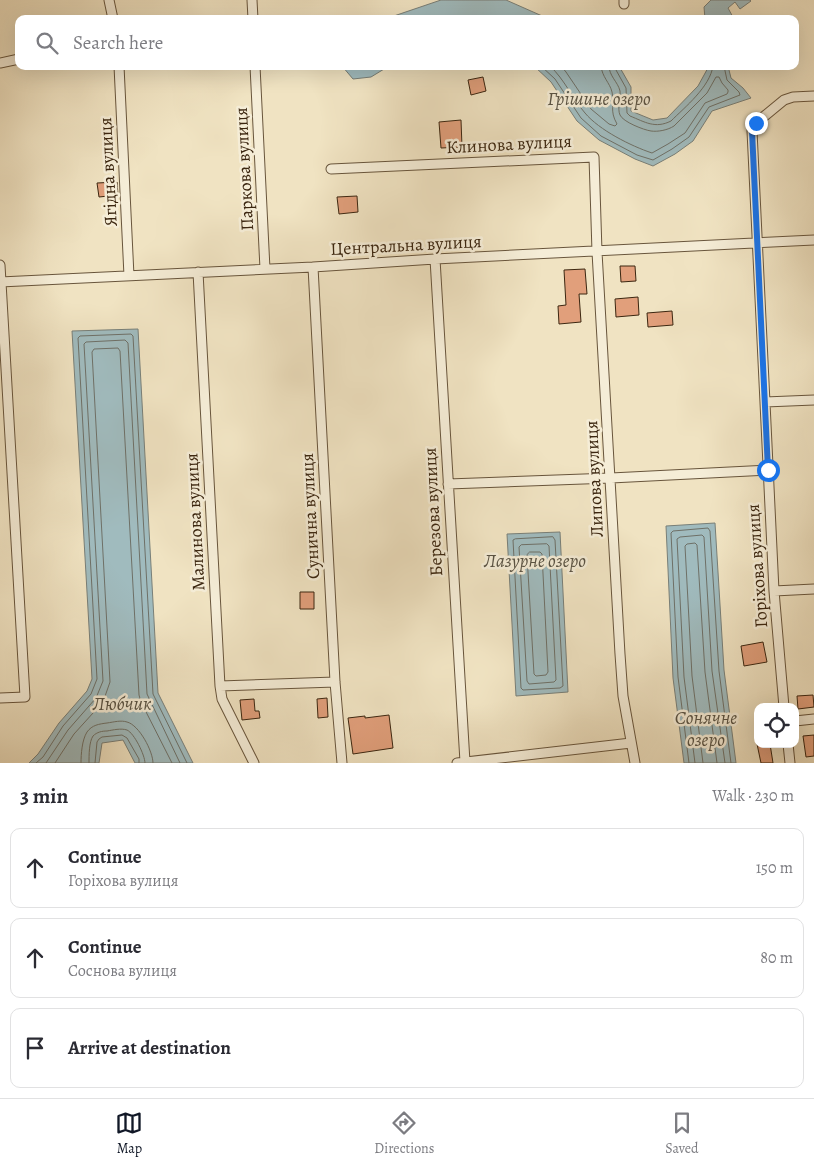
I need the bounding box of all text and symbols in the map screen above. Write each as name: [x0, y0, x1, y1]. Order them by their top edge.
search box: [15, 15, 799, 70]
icon: search: [33, 29, 61, 57]
text: Search here: [73, 30, 163, 56]
water label: Грішине озеро: [547, 86, 651, 112]
street label: Паркова вулиця: [229, 107, 259, 231]
route end: [745, 112, 768, 135]
street label: Ягідна вулиця: [93, 117, 123, 227]
street label: Клинова вулиця: [446, 129, 572, 159]
street label: Центральна вулиця: [330, 229, 482, 261]
street label: Липова вулиця: [579, 420, 609, 538]
street label: Березова вулиця: [418, 447, 448, 577]
street label: Сунична вулиця: [295, 452, 325, 580]
street label: Малинова вулиця: [179, 453, 211, 591]
route start: [757, 459, 780, 482]
street label: Горіхова вулиця: [741, 503, 773, 629]
water label: Лазурне озеро: [483, 548, 586, 574]
water label: Любчик: [91, 691, 152, 717]
map controls: [754, 703, 799, 748]
button: locate: [754, 703, 799, 748]
water label: Сонячне озеро: [675, 705, 737, 753]
text: 3 min: [20, 782, 68, 810]
text: Walk · 230 m: [712, 785, 794, 807]
text: Continue: [68, 844, 142, 870]
icon: ahead: [21, 854, 49, 882]
text: 150 m: [756, 857, 793, 879]
text: Горіхова вулиця: [68, 870, 178, 892]
text: Continue: [68, 934, 142, 960]
icon: ahead: [21, 944, 49, 972]
text: 80 m: [760, 947, 793, 969]
text: Соснова вулиця: [68, 960, 177, 982]
icon: arrive: [21, 1034, 49, 1062]
text: Arrive at destination: [68, 1035, 231, 1061]
tab: Map: [115, 1109, 143, 1158]
tab: Directions: [374, 1109, 434, 1158]
tab: Saved: [665, 1109, 699, 1158]

